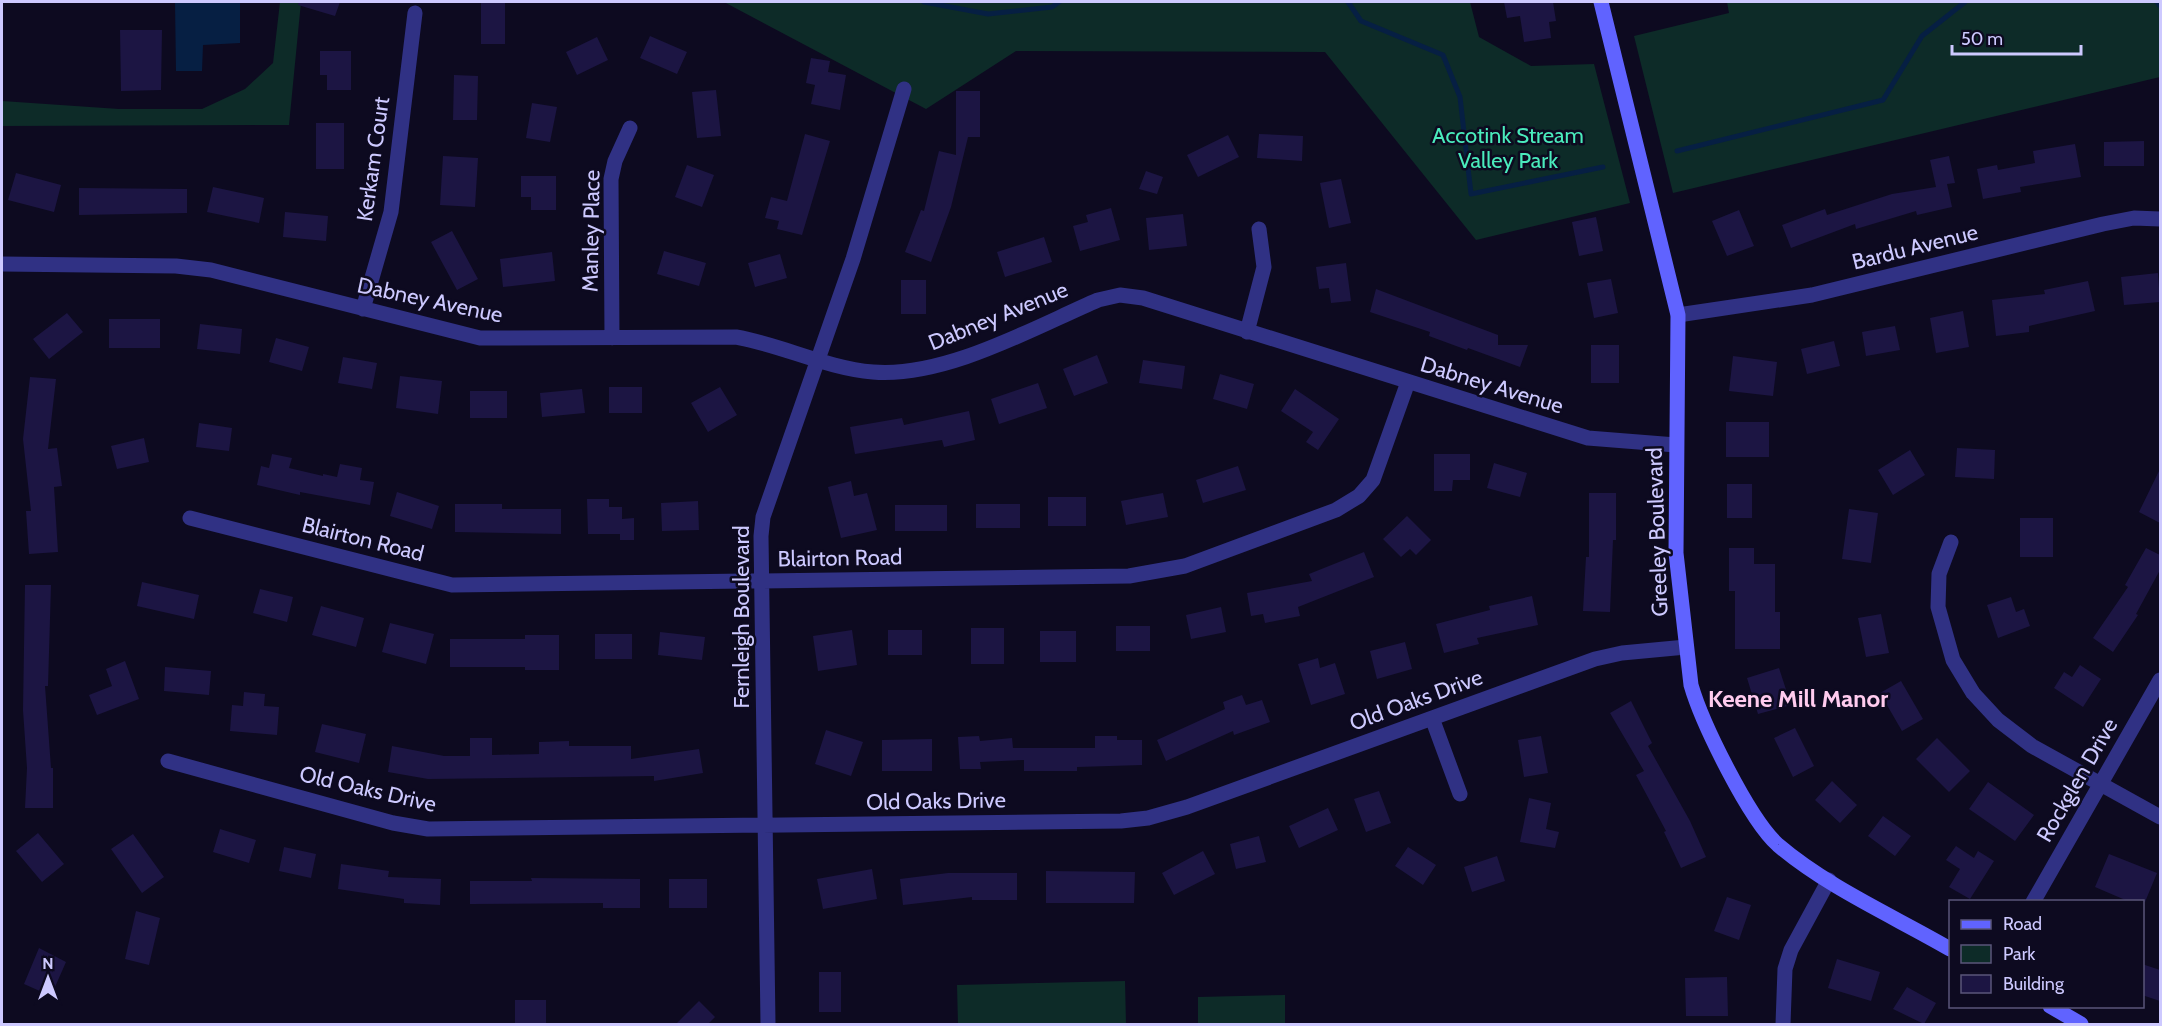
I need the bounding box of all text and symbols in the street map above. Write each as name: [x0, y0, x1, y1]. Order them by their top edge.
scale bar: [1952, 18, 2081, 56]
text: 50 m: [1961, 28, 2003, 50]
street label: Kerkam Court: [351, 94, 395, 223]
park label: Accotink Stream Valley Park: [1432, 122, 1584, 174]
street label: Manley Place: [576, 170, 606, 292]
street label: Bardu Avenue: [1849, 218, 1981, 276]
street label: Dabney Avenue: [355, 271, 505, 329]
street label: Dabney Avenue: [924, 276, 1072, 356]
street label: Dabney Avenue: [1417, 350, 1567, 420]
street label: Greeley Boulevard: [1641, 447, 1673, 617]
street label: Blairton Road: [299, 511, 427, 567]
street label: Fernleigh Boulevard: [728, 525, 755, 709]
street label: Blairton Road: [777, 543, 903, 573]
street label: Old Oaks Drive: [1346, 663, 1486, 737]
district label: Keene Mill Manor: [1708, 684, 1888, 713]
street label: Rockglen Drive: [2031, 713, 2123, 847]
street label: Old Oaks Drive: [297, 760, 439, 818]
street label: Old Oaks Drive: [866, 786, 1006, 816]
legend: [1949, 900, 2144, 1008]
text: Road: [2003, 913, 2042, 935]
text: Park: [2003, 943, 2036, 965]
north arrow: [18, 948, 78, 1008]
text: N: [42, 954, 54, 973]
text: Building: [2003, 973, 2065, 995]

